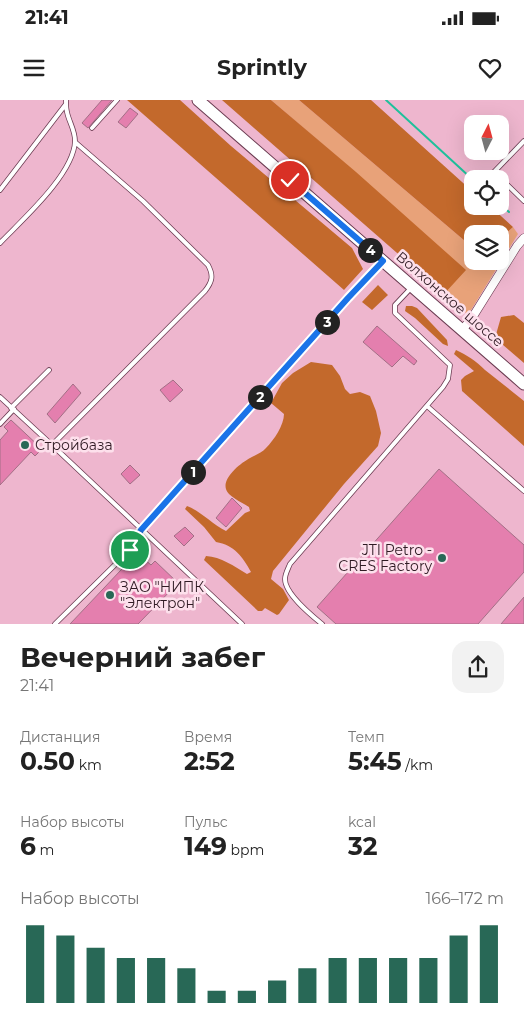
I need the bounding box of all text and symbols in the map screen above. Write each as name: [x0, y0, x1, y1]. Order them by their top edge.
text: 21:41: [25, 6, 69, 29]
icon: menu: [20, 54, 48, 82]
text: Sprintly: [217, 54, 307, 81]
icon: heart: [476, 54, 504, 82]
north arrow: [464, 115, 509, 160]
map controls: [464, 115, 509, 270]
pin: [269, 159, 311, 201]
icon: check: [276, 166, 304, 194]
button: locate: [464, 170, 509, 215]
button: layers: [464, 225, 509, 270]
pin: 4: [358, 238, 382, 262]
text: 4: [366, 241, 375, 259]
street label: Волхонское шоссе: [392, 247, 508, 351]
pin: 3: [314, 310, 340, 334]
text: 3: [323, 313, 332, 331]
pin: 2: [248, 384, 272, 410]
text: 2: [256, 388, 265, 406]
place label: Стройбаза: [35, 436, 113, 454]
marker: Стройбаза: [19, 439, 31, 451]
pin: 1: [180, 460, 206, 484]
text: 1: [191, 463, 196, 481]
pin: [109, 529, 151, 571]
icon: arrive: [116, 536, 144, 564]
place label: JTI Petro - CRES Factory: [338, 541, 432, 575]
marker: JTI Petro - CRES Factory: [436, 552, 448, 564]
place label: ЗАО "НИПК "Электрон": [120, 578, 204, 612]
marker: ЗАО "НИПК "Электрон": [104, 589, 116, 601]
text: Вечерний забег: [20, 640, 265, 674]
button: share: [452, 641, 504, 693]
text: 21:41: [20, 676, 54, 695]
text: Дистанция: [20, 728, 100, 746]
text: Время: [184, 728, 232, 746]
text: Темп: [348, 728, 385, 746]
text: 0.50: [20, 746, 75, 776]
text: 2:52: [184, 746, 235, 776]
text: 5:45: [348, 746, 402, 776]
text: km: [75, 756, 102, 774]
text: /km: [402, 756, 433, 774]
text: Набор высоты: [20, 813, 125, 831]
text: Пульс: [184, 813, 228, 831]
text: kcal: [348, 813, 376, 831]
text: 6: [20, 831, 36, 861]
text: 149: [184, 831, 227, 861]
text: 32: [348, 831, 377, 861]
text: m: [36, 841, 54, 859]
text: bpm: [227, 841, 264, 859]
text: Набор высоты: [20, 889, 140, 908]
text: 166–172 m: [425, 889, 504, 908]

